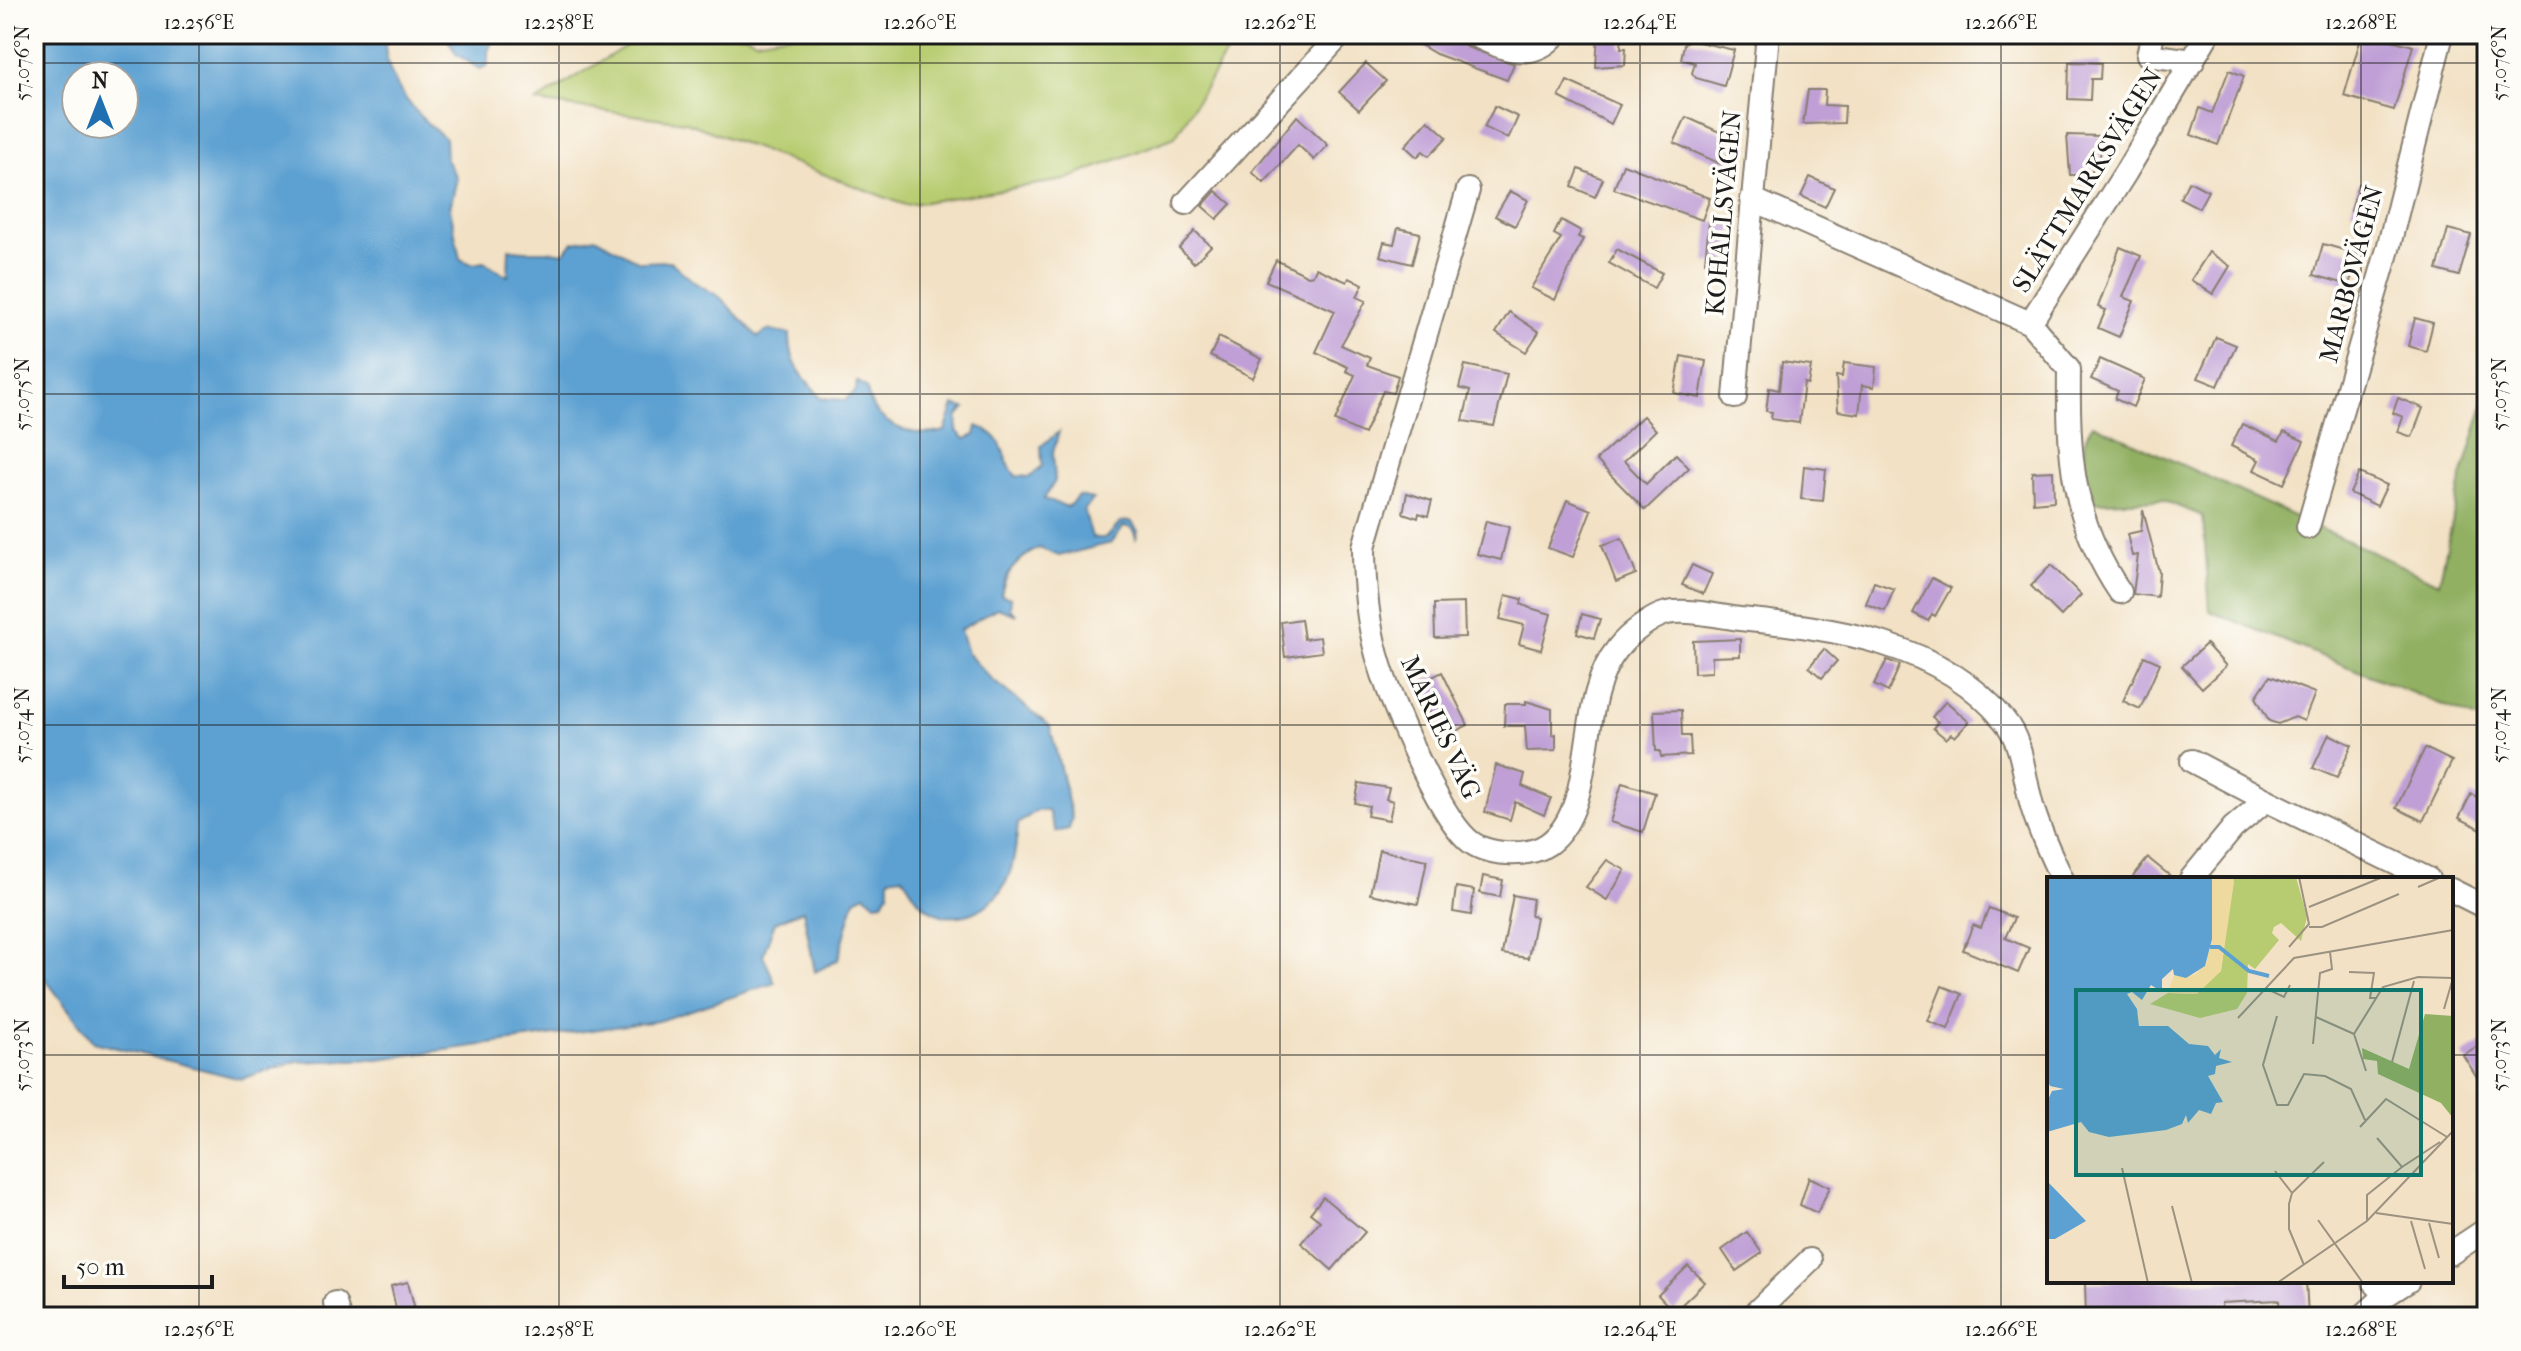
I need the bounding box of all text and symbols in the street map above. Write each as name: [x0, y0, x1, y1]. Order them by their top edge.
text: 12.256°E: [164, 11, 234, 34]
text: 12.258°E: [524, 11, 594, 34]
text: 12.260°E: [884, 11, 956, 34]
text: 12.262°E: [1244, 11, 1316, 34]
text: 12.264°E: [1603, 11, 1677, 34]
text: 12.266°E: [1965, 11, 2037, 34]
text: 12.268°E: [2325, 11, 2397, 34]
text: 57.076°N: [11, 25, 34, 101]
text: 57.076°N: [2488, 25, 2511, 101]
north arrow: [60, 60, 140, 140]
street label: SLÄTTMARKSVÄGEN: [2006, 62, 2169, 298]
text: N: [92, 68, 109, 94]
street label: KOHALLSVÄGEN: [1699, 109, 1748, 317]
street label: MARBOVÄGEN: [2313, 182, 2390, 366]
text: 57.075°N: [11, 357, 34, 431]
text: 57.075°N: [2488, 357, 2511, 431]
street label: MARIES VÄG: [1394, 651, 1487, 804]
text: 57.074°N: [11, 687, 34, 763]
text: 57.074°N: [2488, 687, 2511, 763]
inset map: [2047, 877, 2453, 1283]
text: 57.073°N: [11, 1018, 34, 1092]
text: 57.073°N: [2488, 1018, 2511, 1092]
scale bar: [64, 1239, 212, 1289]
text: 50 m: [76, 1253, 125, 1281]
text: 12.256°E: [164, 1318, 234, 1341]
text: 12.258°E: [524, 1318, 594, 1341]
text: 12.260°E: [884, 1318, 956, 1341]
text: 12.262°E: [1244, 1318, 1316, 1341]
text: 12.264°E: [1603, 1318, 1677, 1341]
text: 12.266°E: [1965, 1318, 2037, 1341]
text: 12.268°E: [2325, 1318, 2397, 1341]

